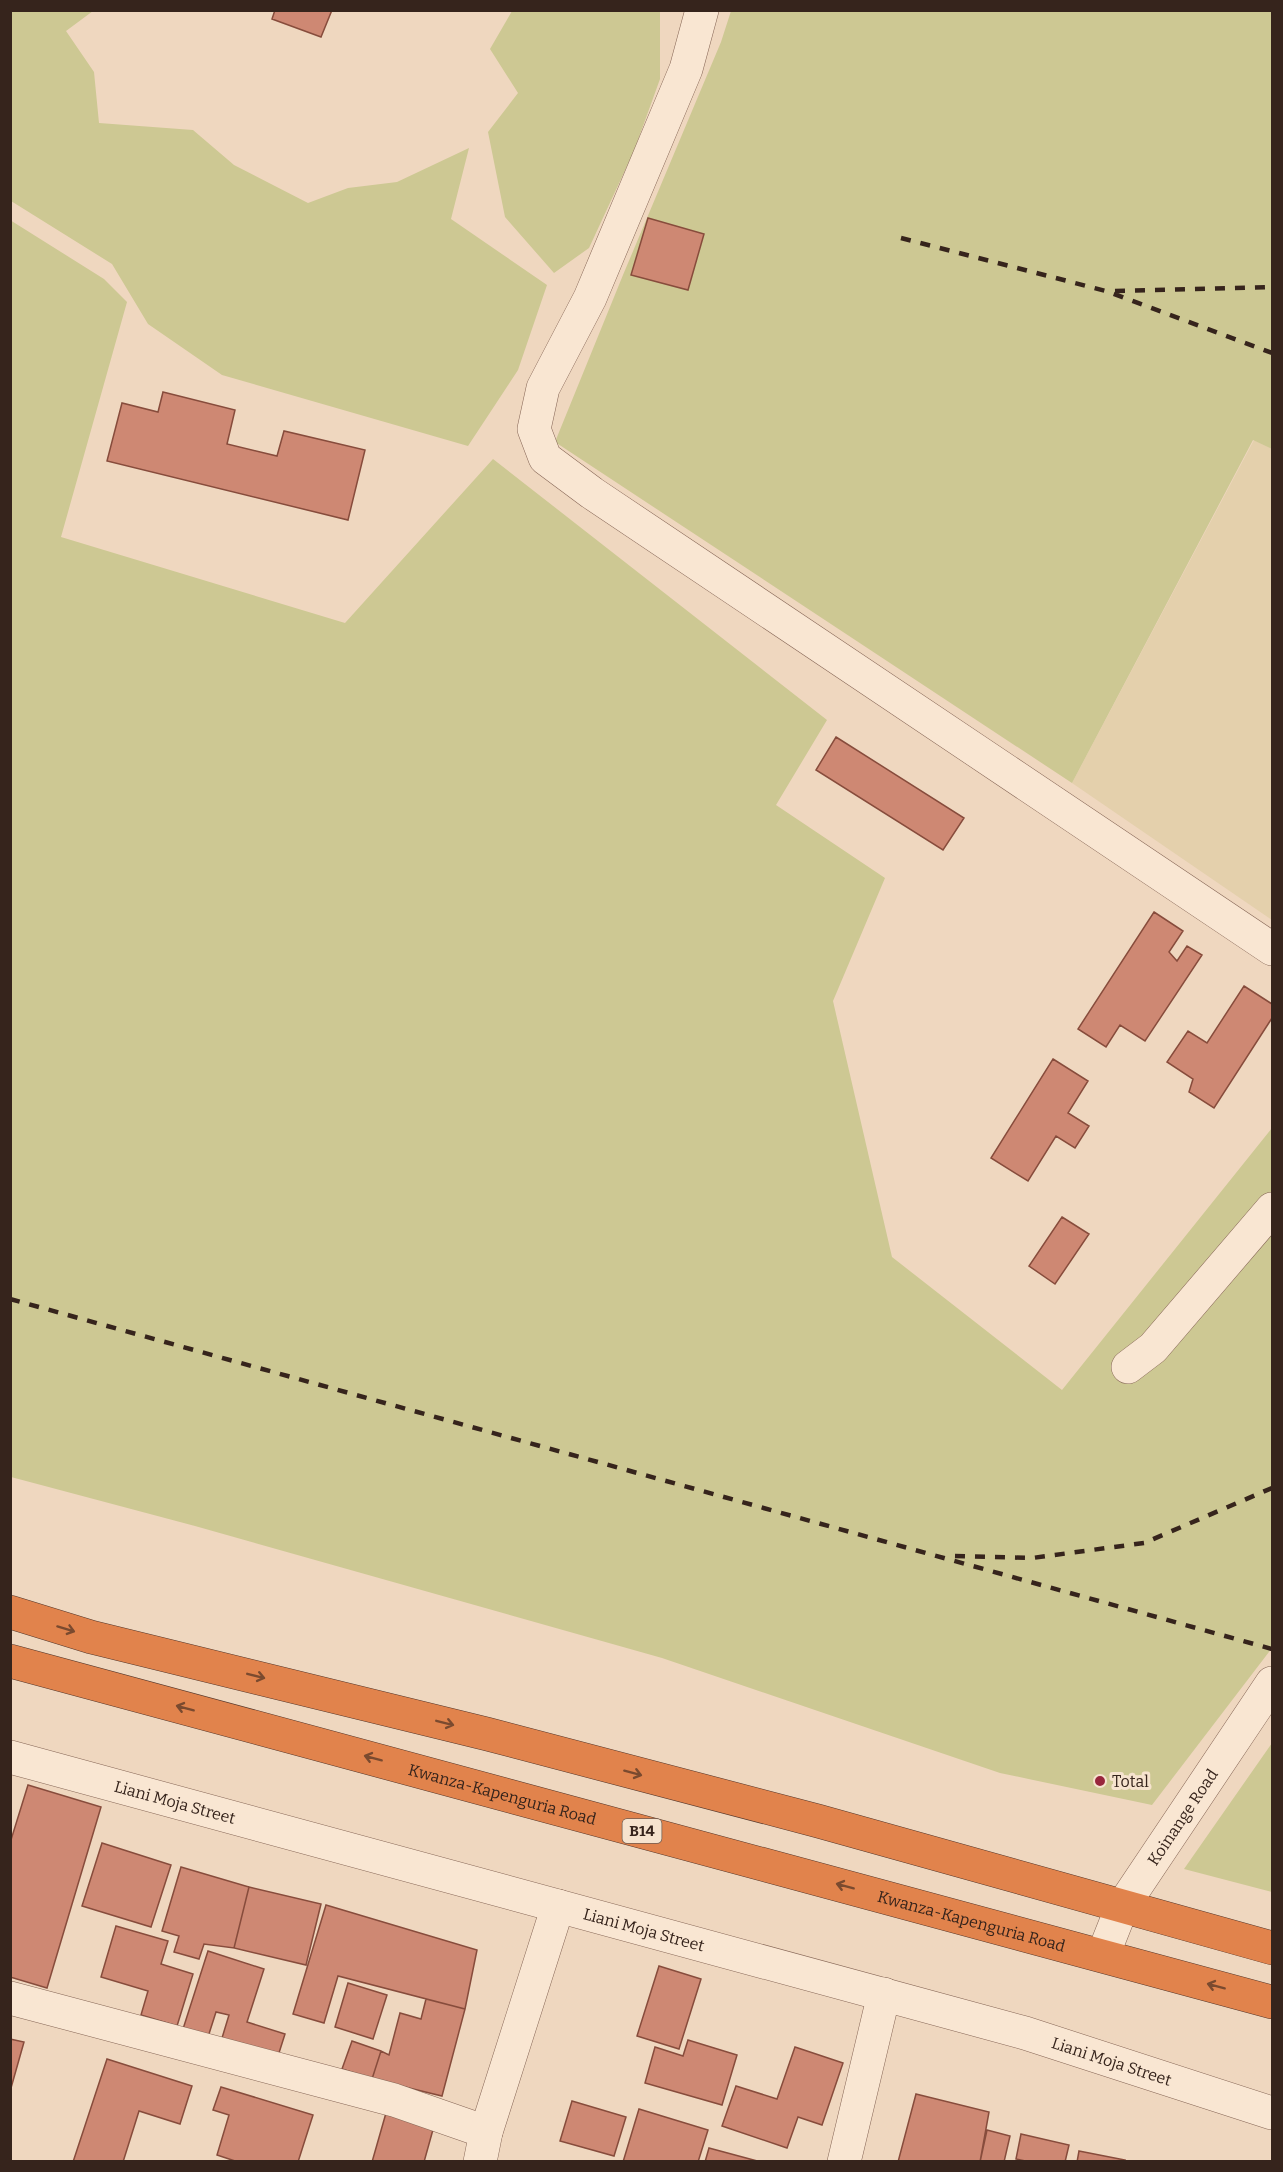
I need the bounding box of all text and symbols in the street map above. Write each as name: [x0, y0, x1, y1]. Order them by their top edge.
one-way arrow: [56, 1624, 75, 1635]
one-way arrow: [246, 1671, 265, 1683]
one-way arrow: [176, 1702, 195, 1713]
one-way arrow: [435, 1718, 454, 1730]
one-way arrow: [364, 1752, 383, 1764]
street label: Kwanza-Kapenguria Road: [406, 1760, 599, 1829]
street label: Koinange Road: [1143, 1765, 1222, 1869]
one-way arrow: [624, 1767, 643, 1779]
place label: Total: [1112, 1772, 1149, 1791]
marker: Total: [1093, 1774, 1107, 1788]
street label: Liani Moja Street: [112, 1776, 238, 1827]
road number: B14: [622, 1819, 662, 1843]
one-way arrow: [836, 1880, 855, 1891]
street label: Kwanza-Kapenguria Road: [875, 1886, 1068, 1955]
street label: Liani Moja Street: [581, 1904, 707, 1955]
one-way arrow: [1207, 1980, 1226, 1991]
street label: Liani Moja Street: [1049, 2033, 1174, 2089]

